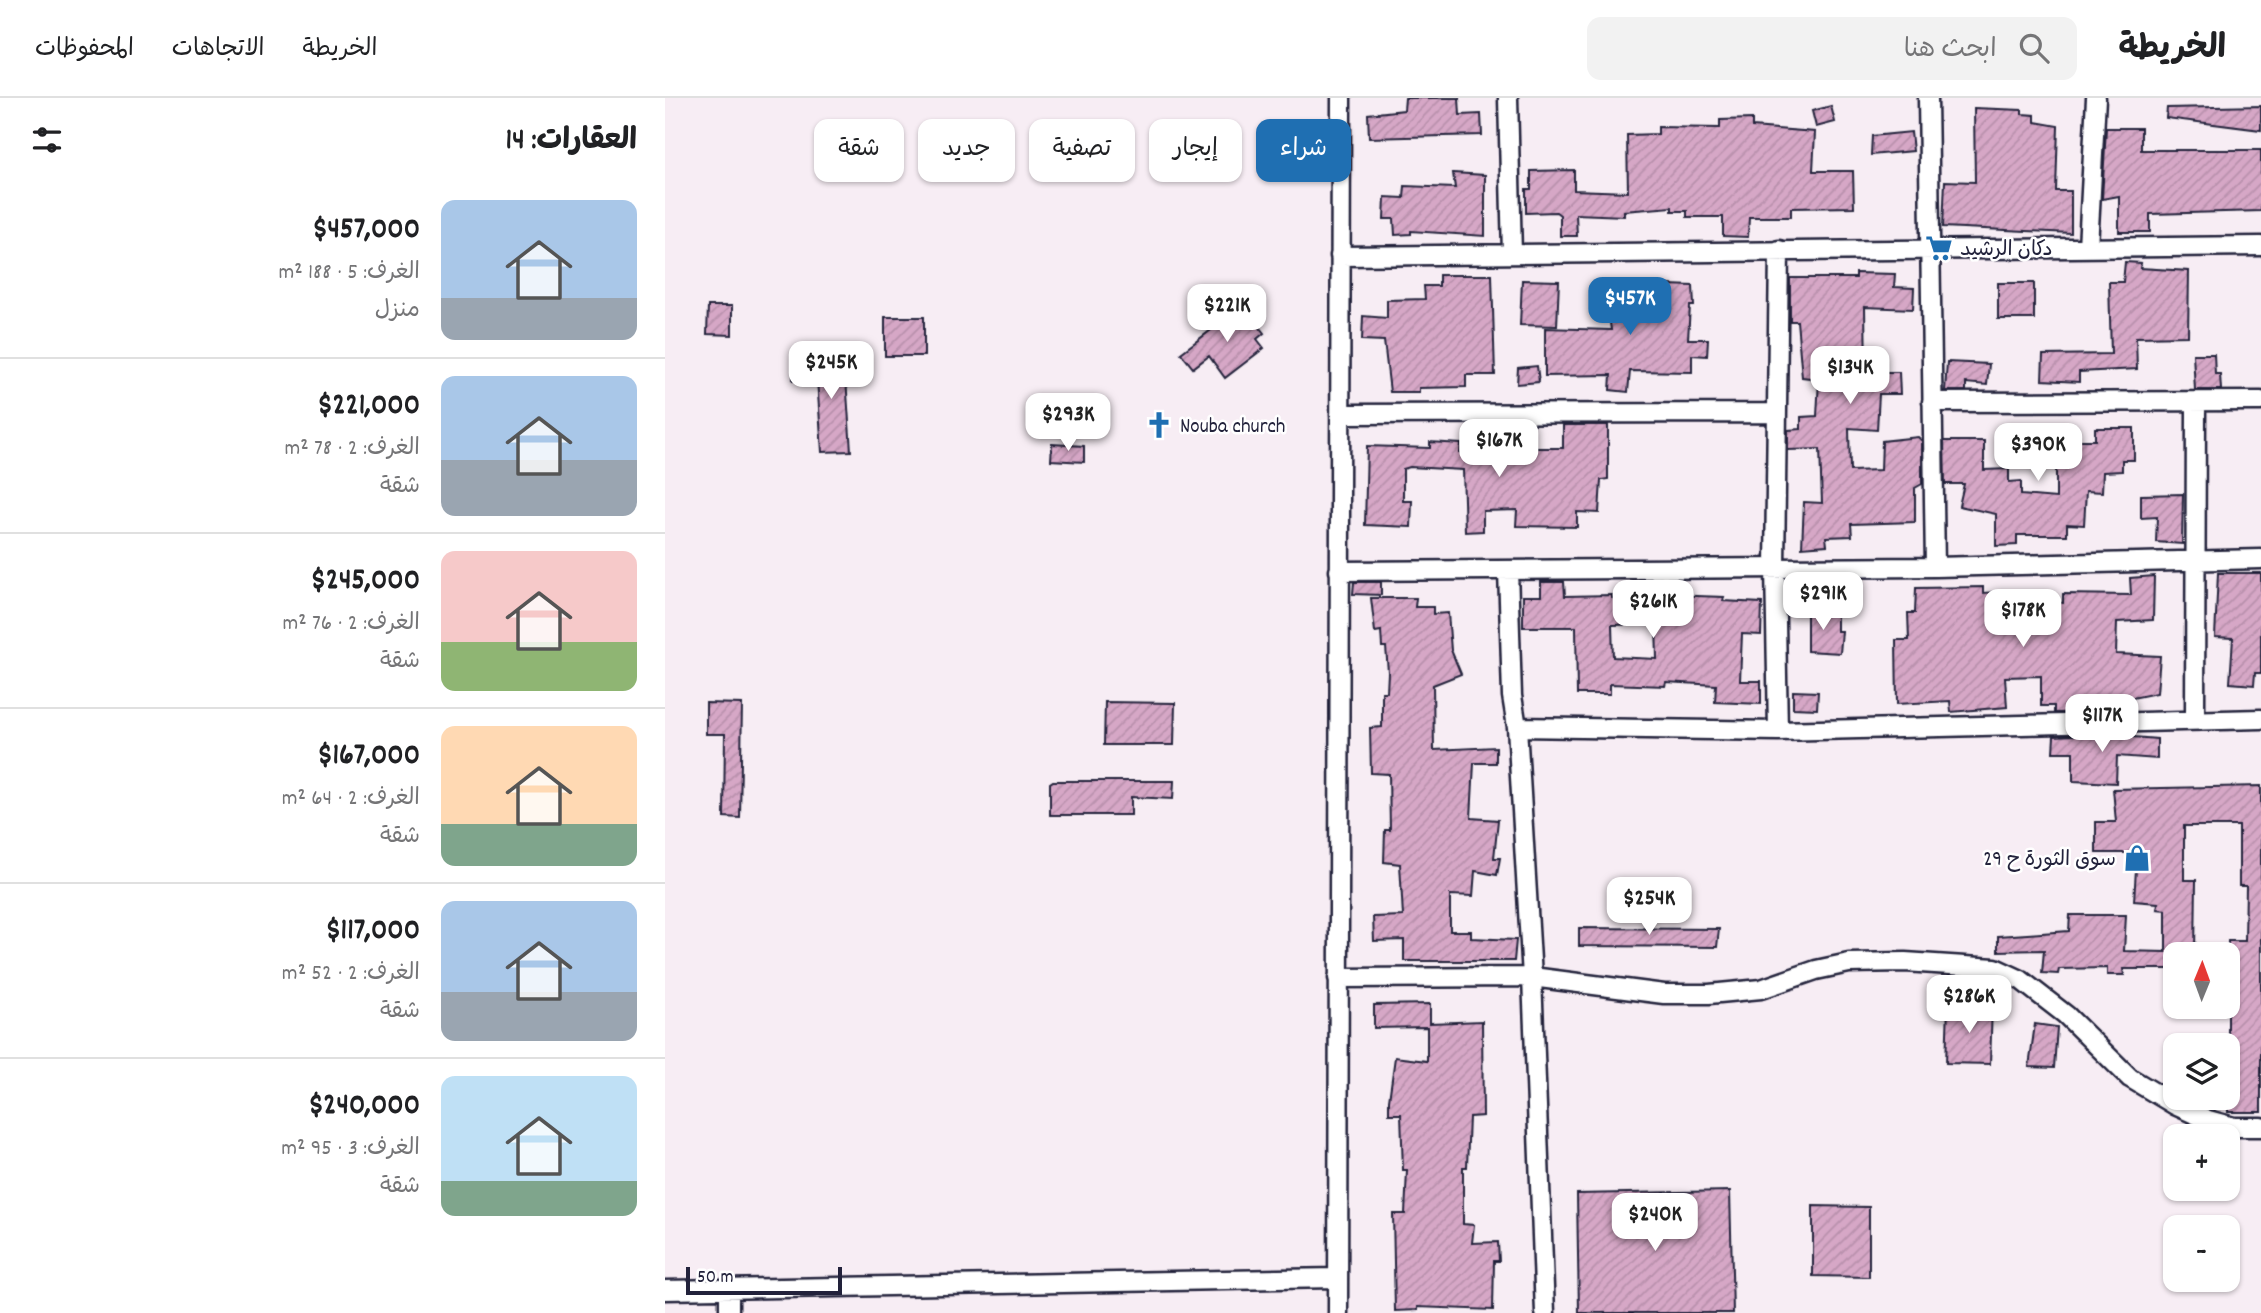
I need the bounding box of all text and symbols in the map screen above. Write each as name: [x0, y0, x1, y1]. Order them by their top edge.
search box: [1587, 17, 2077, 80]
text: الخريطة: [2119, 27, 2226, 74]
icon: search: [2015, 29, 2053, 67]
text: ابحث هنا: [1904, 32, 1997, 69]
text: المحفوظات: [35, 33, 134, 67]
text: الاتجاهات: [172, 33, 265, 67]
text: الخريطة: [303, 33, 377, 67]
chip: شقة: [814, 119, 904, 182]
chip: جديد: [918, 119, 1015, 182]
chip: تصفية: [1029, 119, 1135, 182]
chip: إيجار: [1149, 119, 1242, 182]
chip: شراء: [1256, 119, 1351, 182]
icon: filters: [28, 121, 66, 159]
text: العقارات: 14: [506, 121, 637, 164]
text: $457,000: [312, 210, 420, 253]
icon: home: [497, 228, 581, 312]
supermarket icon: دكان الرشيد: [1924, 233, 1954, 263]
place label: دكان الرشيد: [1960, 236, 2053, 266]
text: الغرف: 5 · 188 m²: [278, 257, 420, 290]
pin: $457K: [1581, 278, 1679, 337]
text: $457K: [1604, 283, 1656, 316]
pin: $221K: [1178, 285, 1276, 344]
text: $221K: [1203, 290, 1251, 323]
text: منزل: [375, 295, 420, 328]
pin: $245K: [782, 342, 880, 401]
pin: $134K: [1801, 346, 1899, 406]
text: $245K: [805, 347, 857, 380]
text: $134K: [1826, 352, 1874, 385]
text: $221,000: [317, 386, 420, 429]
pin: $293K: [1019, 394, 1117, 453]
text: $293K: [1041, 399, 1095, 432]
icon: home: [497, 404, 581, 488]
church icon: Nouba church: [1144, 410, 1174, 440]
place label: Nouba church: [1180, 413, 1285, 443]
pin: $167K: [1450, 420, 1548, 479]
pin: $390K: [1989, 424, 2087, 483]
text: $167K: [1475, 425, 1523, 458]
text: $390K: [2010, 429, 2066, 462]
text: الغرف: 2 · 78 m²: [284, 433, 420, 466]
text: شقة: [380, 471, 420, 504]
text: $245,000: [311, 561, 420, 604]
pin: $291K: [1774, 573, 1872, 632]
text: $291K: [1799, 578, 1847, 611]
icon: home: [497, 579, 581, 663]
pin: $261K: [1604, 580, 1702, 640]
text: $261K: [1629, 586, 1677, 619]
pin: $178K: [1974, 589, 2072, 649]
text: $178K: [2000, 595, 2046, 628]
text: الغرف: 2 · 76 m²: [282, 608, 420, 641]
text: شقة: [380, 646, 420, 679]
pin: $117K: [2053, 694, 2151, 754]
text: $117K: [2081, 700, 2123, 733]
text: $167,000: [317, 736, 420, 779]
icon: home: [497, 754, 581, 838]
text: الغرف: 2 · 64 m²: [282, 783, 420, 816]
text: شقة: [380, 821, 420, 854]
shop icon: سوق الثورة ح 29: [2122, 843, 2152, 873]
place label: سوق الثورة ح 29: [1983, 846, 2116, 876]
pin: $254K: [1600, 878, 1698, 937]
text: $254K: [1623, 883, 1675, 916]
text: $117,000: [325, 911, 420, 954]
icon: home: [497, 929, 581, 1013]
north arrow: [2163, 942, 2240, 1018]
map controls: [2163, 942, 2240, 1292]
text: الغرف: 2 · 52 m²: [282, 958, 420, 991]
pin: $286K: [1920, 976, 2018, 1035]
text: $286K: [1943, 981, 1995, 1014]
text: شقة: [380, 996, 420, 1029]
button: layers: [2163, 1033, 2240, 1110]
text: $240,000: [308, 1086, 420, 1129]
icon: home: [497, 1104, 581, 1188]
button: +: [2163, 1124, 2240, 1201]
text: الغرف: 3 · 95 m²: [281, 1133, 420, 1166]
text: شقة: [380, 1171, 420, 1204]
pin: $240K: [1606, 1194, 1704, 1253]
text: $240K: [1628, 1199, 1682, 1232]
button: −: [2163, 1215, 2240, 1292]
scale bar: [686, 1264, 842, 1296]
text: 50 m: [697, 1265, 734, 1292]

